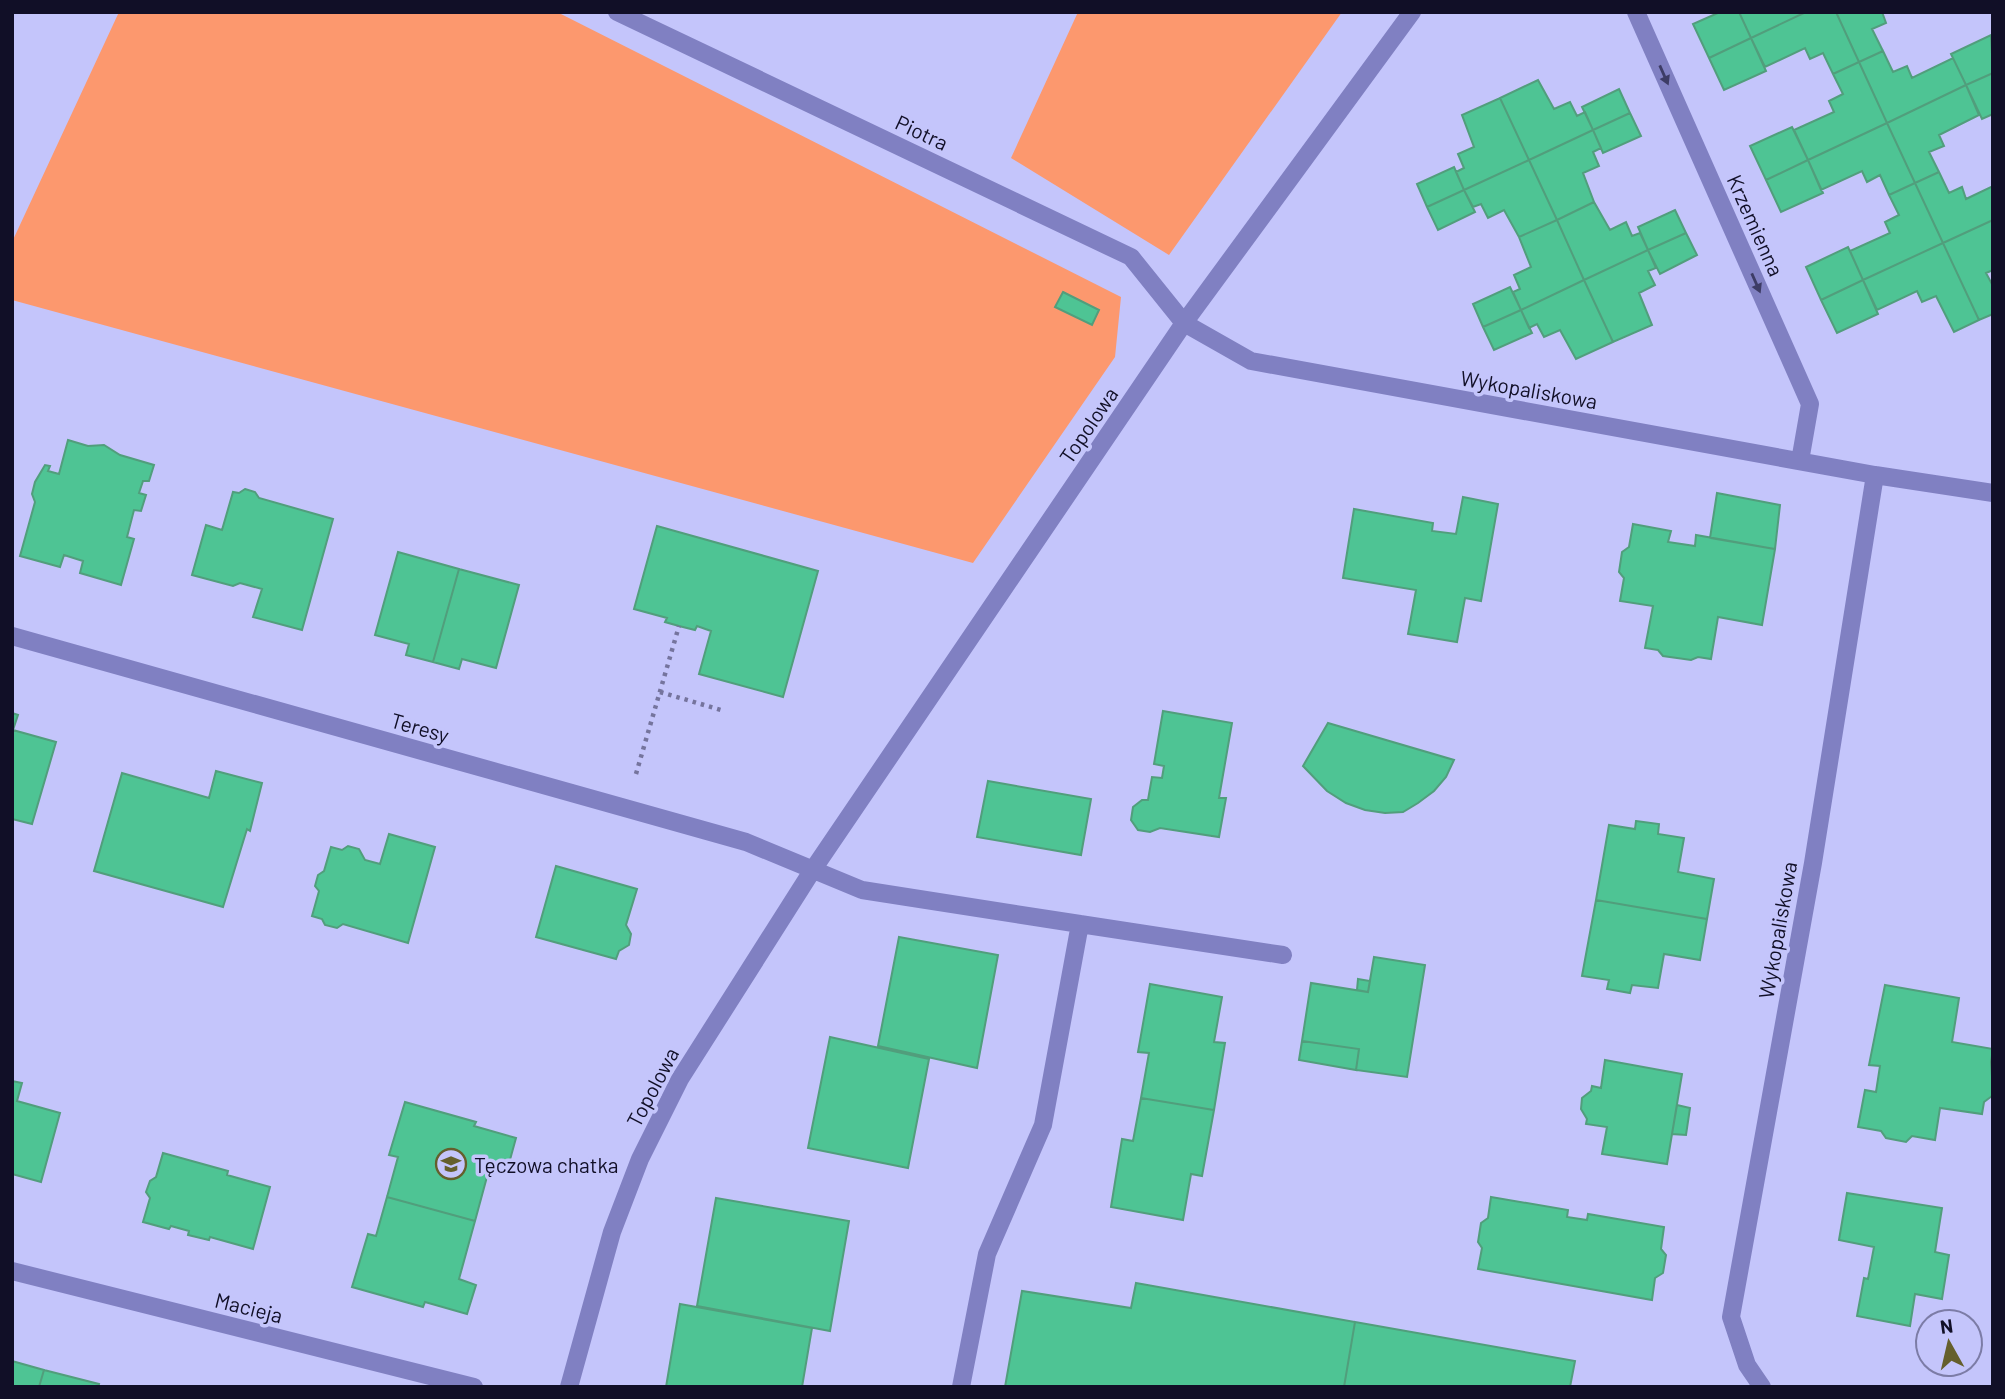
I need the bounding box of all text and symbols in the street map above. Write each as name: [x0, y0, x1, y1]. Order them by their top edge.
one-way arrow: [1659, 64, 1670, 85]
street label: Piotra: [892, 109, 952, 155]
street label: Krzemienna: [1723, 170, 1789, 280]
one-way arrow: [1751, 272, 1762, 293]
street label: Wykopaliskowa: [1458, 365, 1600, 413]
street label: Topolowa: [1054, 382, 1122, 468]
street label: Teresy: [388, 707, 452, 747]
street label: Wykopaliskowa: [1753, 859, 1801, 1001]
street label: Topolowa: [621, 1043, 683, 1131]
school or university icon: Tęczowa chatka: [434, 1147, 468, 1181]
place label: Tęczowa chatka: [474, 1152, 618, 1177]
street label: Macieja: [212, 1287, 286, 1327]
north arrow: [1914, 1308, 1984, 1378]
text: N: [1939, 1313, 1954, 1338]

